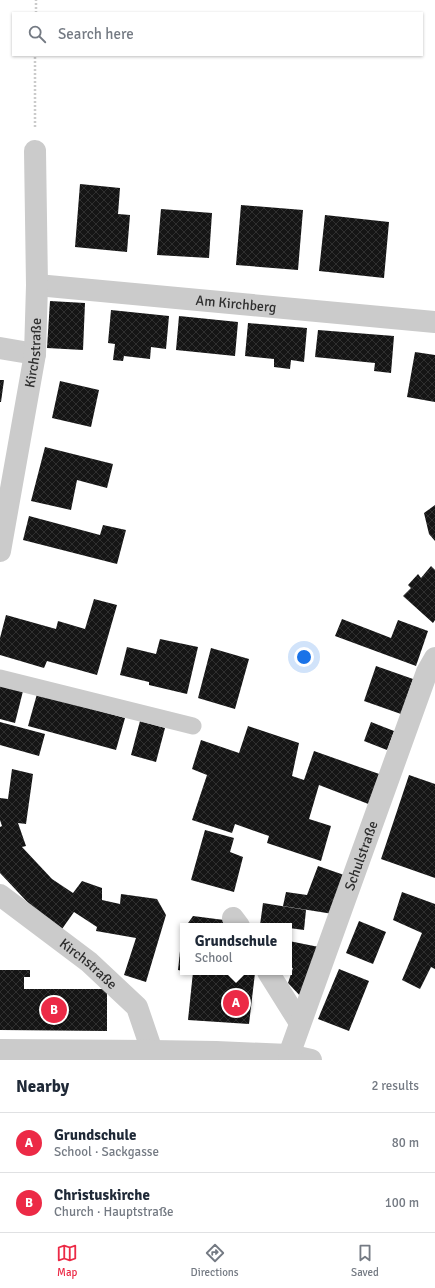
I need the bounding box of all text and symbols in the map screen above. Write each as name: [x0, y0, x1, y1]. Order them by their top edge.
search box: [12, 12, 423, 56]
icon: search: [26, 23, 48, 45]
text: Search here: [58, 25, 134, 43]
street label: Am Kirchberg: [195, 292, 277, 316]
street label: Kirchstraße: [21, 318, 45, 389]
your location: [294, 647, 314, 667]
street label: Schulstraße: [341, 819, 382, 893]
popup: [180, 923, 292, 975]
text: Grundschule: [195, 932, 277, 950]
street label: Kirchstraße: [56, 935, 121, 993]
text: School: [195, 950, 233, 966]
pin: A: [223, 988, 249, 1018]
pin: B: [41, 995, 67, 1025]
text: Nearby: [16, 1076, 69, 1097]
text: 2 results: [371, 1078, 419, 1094]
text: Grundschule: [54, 1126, 136, 1144]
text: A: [25, 1135, 33, 1151]
text: 80 m: [392, 1135, 419, 1151]
text: School · Sackgasse: [54, 1144, 159, 1160]
text: Christuskirche: [54, 1186, 150, 1204]
text: B: [25, 1195, 33, 1211]
text: 100 m: [385, 1195, 419, 1211]
text: Church · Hauptstraße: [54, 1204, 174, 1220]
tab: Map: [56, 1242, 78, 1279]
tab: Directions: [191, 1242, 239, 1279]
tab: Saved: [351, 1242, 379, 1279]

